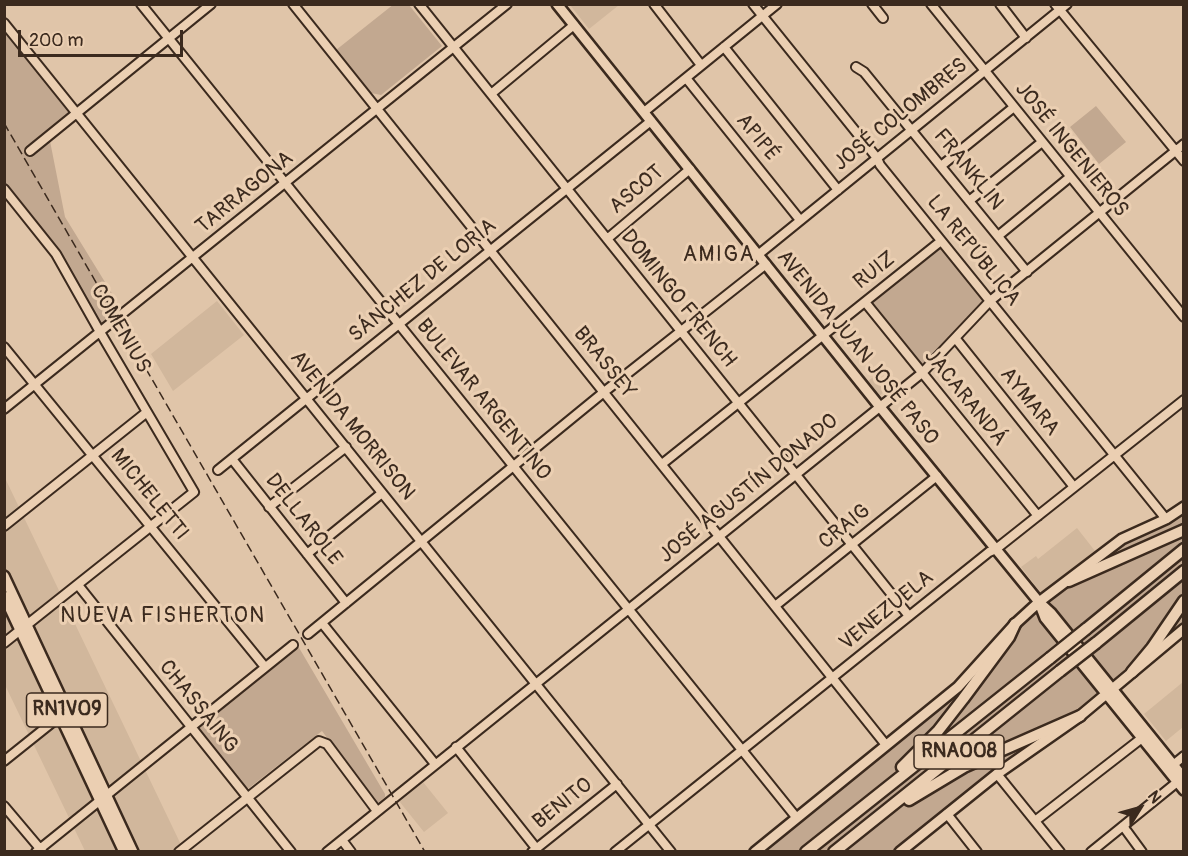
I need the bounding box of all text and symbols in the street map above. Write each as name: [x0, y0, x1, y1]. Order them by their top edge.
scale bar: [21, 18, 186, 56]
text: 200 m: [29, 29, 84, 52]
street label: JOSÉ COLOMBRES: [829, 53, 973, 177]
street label: JOSÉ INGENIEROS: [1009, 78, 1133, 222]
street label: APIPÉ: [730, 109, 784, 167]
street label: FRANKLIN: [928, 124, 1008, 216]
street label: TARRAGONA: [191, 146, 299, 240]
street label: ASCOT: [605, 160, 669, 220]
street label: LA REPÚBLICA: [921, 191, 1025, 311]
street label: SÁNCHEZ DE LORIA: [344, 214, 502, 348]
street label: DOMINGO FRENCH: [615, 225, 741, 373]
district label: AMIGA: [683, 242, 755, 268]
street label: AVENIDA JUAN JOSÉ PASO: [771, 246, 943, 450]
street label: RUIZ: [849, 247, 901, 295]
street label: COMENIUS: [85, 280, 155, 378]
street label: BULEVAR ARGENTINO: [410, 314, 556, 486]
street label: BRASSEY: [567, 322, 641, 404]
street label: JACARANDÁ: [918, 344, 1012, 452]
street label: AVENIDA MORRISON: [284, 346, 420, 506]
street label: AYMARA: [994, 363, 1064, 441]
street label: JOSÉ AGUSTÍN DONADO: [654, 409, 844, 569]
street label: MICHELETTI: [105, 444, 193, 546]
street label: DELLAROLE: [259, 469, 347, 571]
street label: CRAIG: [814, 499, 876, 555]
street label: VENEZUELA: [835, 565, 939, 657]
district label: NUEVA FISHERTON: [60, 603, 266, 629]
street label: CHASSAING: [153, 656, 243, 758]
road number: RN1V09: [26, 693, 107, 727]
road number: RNA008: [914, 735, 1004, 769]
street label: BENITO: [528, 773, 598, 835]
north arrow: [1110, 778, 1170, 838]
text: N: [1143, 787, 1166, 808]

